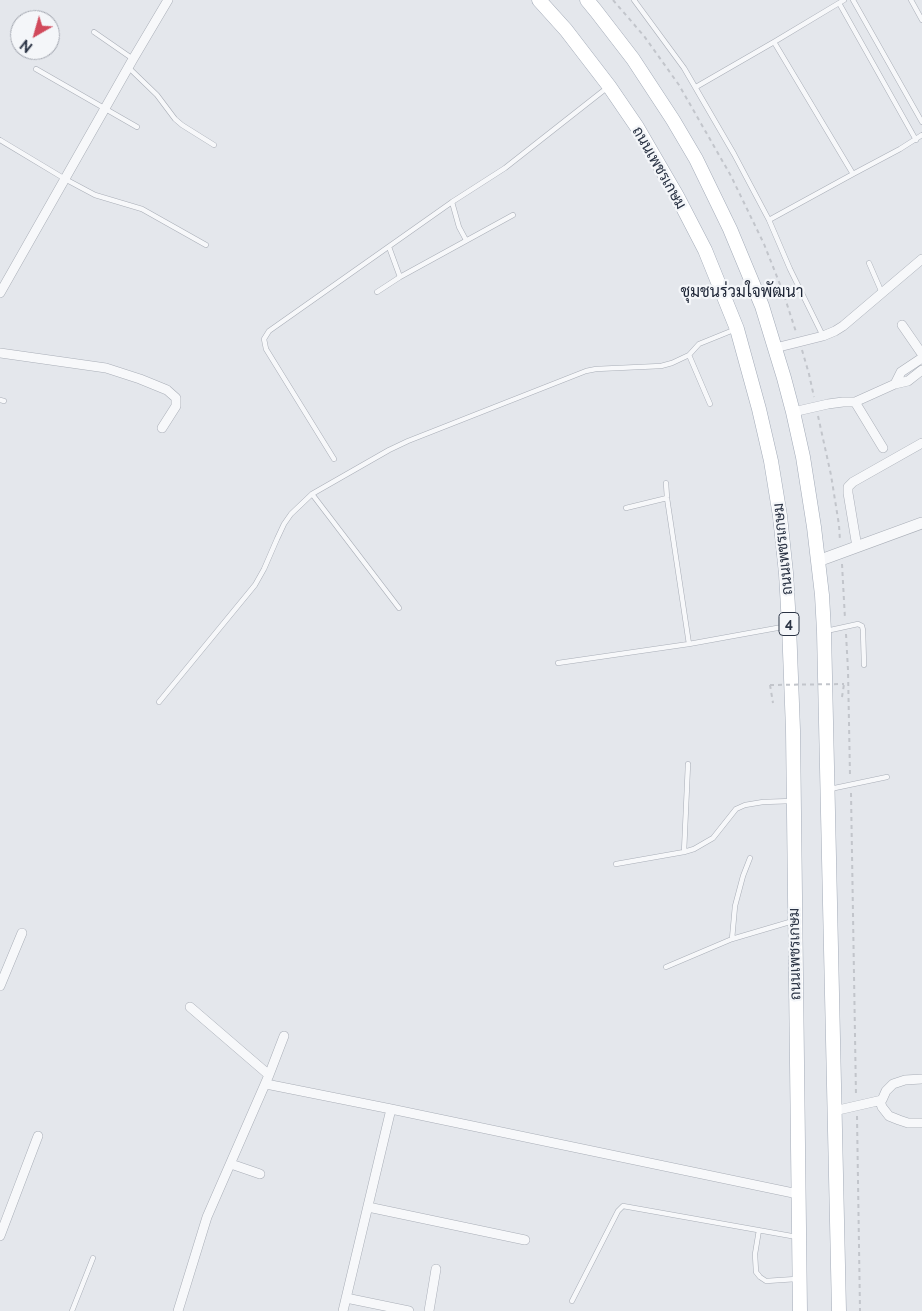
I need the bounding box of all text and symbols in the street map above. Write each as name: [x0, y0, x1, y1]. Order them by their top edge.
north arrow: [10, 10, 60, 60]
text: N: [17, 36, 36, 56]
street label: ถนนเพชรเกษม: [628, 124, 690, 212]
district label: ชุมชนร่วมใจพัฒนา: [681, 282, 803, 302]
street label: ถนนเพชรเกษม: [769, 502, 797, 596]
road number: 4: [779, 612, 799, 636]
street label: ถนนเพชรเกษม: [785, 908, 805, 1000]

